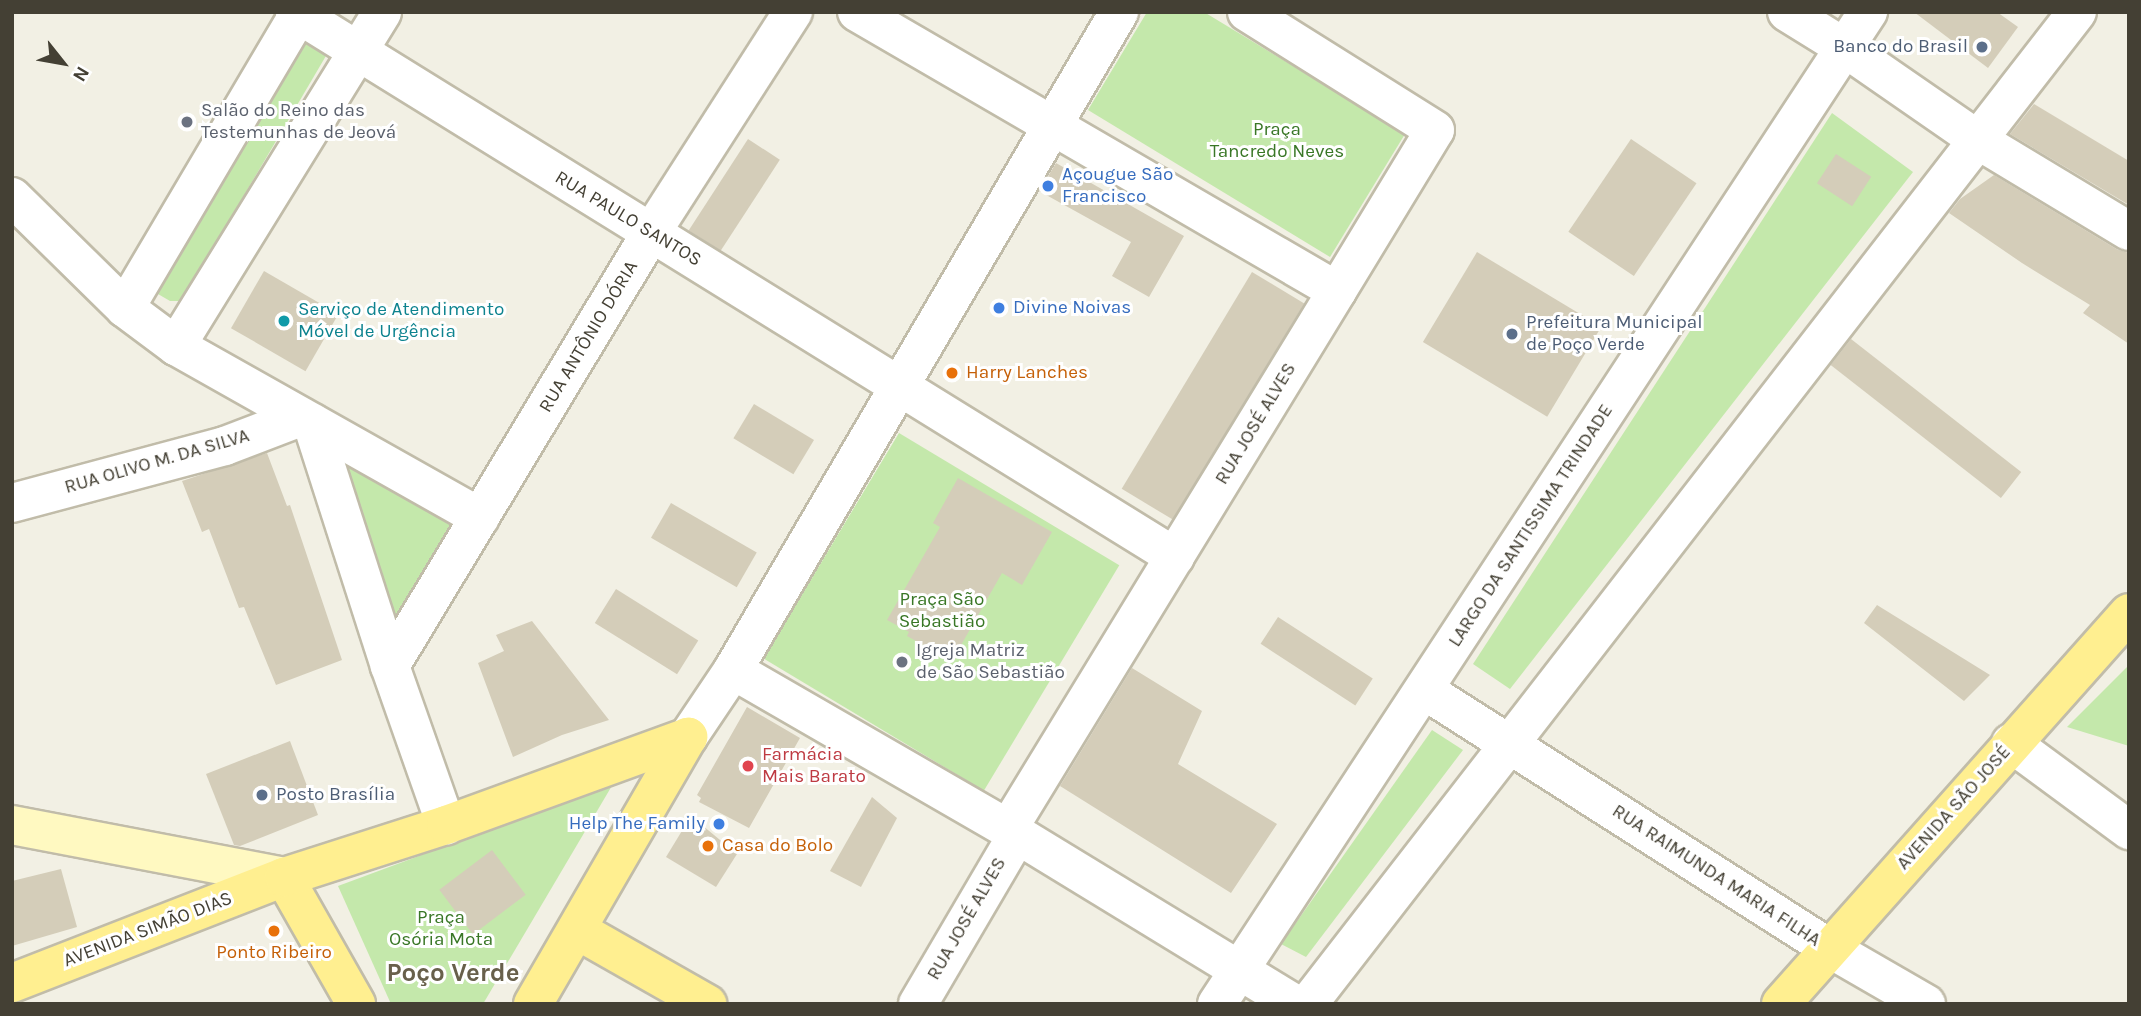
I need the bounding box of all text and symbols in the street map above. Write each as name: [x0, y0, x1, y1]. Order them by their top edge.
north arrow: [28, 28, 98, 98]
place label: Banco do Brasil: [1833, 36, 1968, 58]
marker: Banco do Brasil: [1974, 39, 1990, 55]
text: N: [68, 62, 94, 85]
place label: Salão do Reino das Testemunhas de Jeová: [201, 100, 396, 144]
marker: Salão do Reino das Testemunhas de Jeová: [179, 114, 195, 130]
park label: Praça Tancredo Neves: [1210, 119, 1344, 163]
place label: Açougue São Francisco: [1062, 164, 1173, 208]
street label: RUA PAULO SANTOS: [551, 166, 705, 272]
marker: Açougue São Francisco: [1040, 178, 1056, 194]
street label: RUA ANTÔNIO DÓRIA: [535, 257, 643, 417]
place label: Divine Noivas: [1013, 297, 1131, 319]
place label: Serviço de Atendimento Móvel de Urgência: [298, 299, 504, 343]
marker: Divine Noivas: [991, 300, 1007, 316]
place label: Prefeitura Municipal de Poço Verde: [1526, 312, 1703, 356]
marker: Serviço de Atendimento Móvel de Urgência: [276, 313, 292, 329]
marker: Prefeitura Municipal de Poço Verde: [1504, 326, 1520, 342]
street label: RUA JOSÉ ALVES: [1211, 359, 1301, 489]
place label: Harry Lanches: [966, 362, 1088, 384]
marker: Harry Lanches: [944, 365, 960, 381]
street label: LARGO DA SANTISSIMA TRINDADE: [1444, 400, 1618, 652]
street label: RUA OLIVO M. DA SILVA: [62, 425, 252, 499]
park label: Praça São Sebastião: [899, 589, 985, 633]
place label: Igreja Matriz de São Sebastião: [916, 640, 1065, 684]
marker: Igreja Matriz de São Sebastião: [894, 654, 910, 670]
street label: AVENIDA SÃO JOSÉ: [1892, 741, 2016, 875]
place label: Farmácia Mais Barato: [762, 744, 866, 788]
marker: Farmácia Mais Barato: [740, 758, 756, 774]
place label: Posto Brasília: [276, 784, 395, 806]
marker: Posto Brasília: [254, 787, 270, 803]
street label: RUA RAIMUNDA MARIA FILHA: [1607, 800, 1825, 952]
place label: Help The Family: [569, 813, 705, 835]
marker: Help The Family: [711, 816, 727, 832]
place label: Casa do Bolo: [722, 835, 833, 857]
marker: Casa do Bolo: [700, 838, 716, 854]
street label: RUA JOSÉ ALVES: [923, 854, 1011, 984]
street label: AVENIDA SIMÃO DIAS: [60, 887, 236, 973]
park label: Praça Osória Mota: [389, 907, 493, 951]
marker: Ponto Ribeiro: [266, 923, 282, 939]
place label: Ponto Ribeiro: [216, 942, 332, 964]
district label: Poço Verde: [386, 957, 520, 989]

